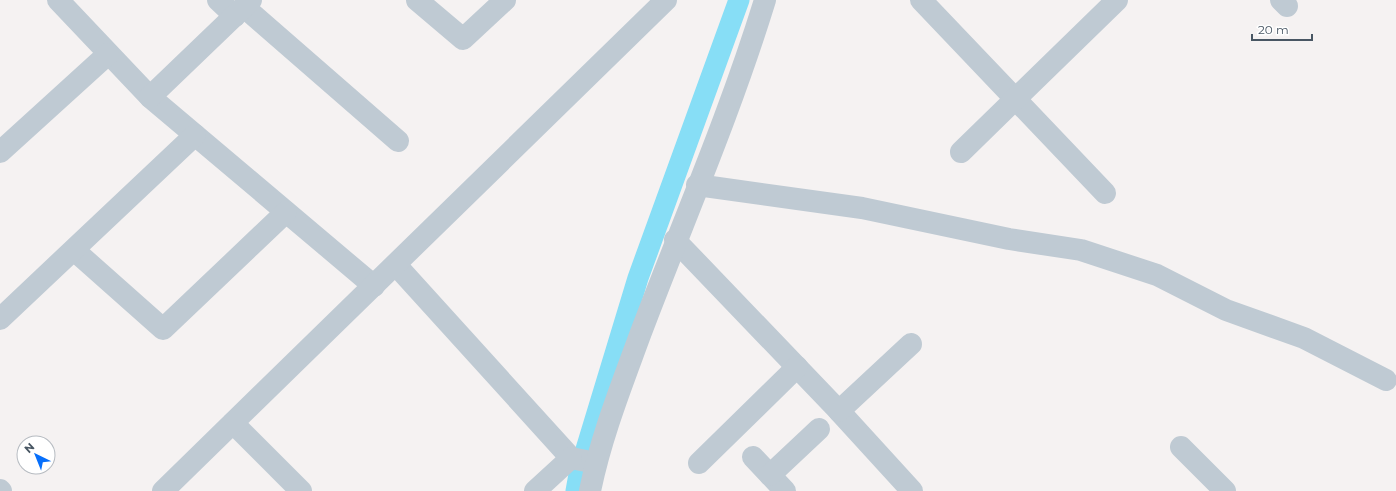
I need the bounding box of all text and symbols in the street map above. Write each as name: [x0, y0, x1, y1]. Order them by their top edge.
scale bar: [1252, 16, 1312, 42]
text: 20 m: [1258, 22, 1289, 37]
north arrow: [16, 435, 56, 475]
text: N: [21, 440, 37, 456]

